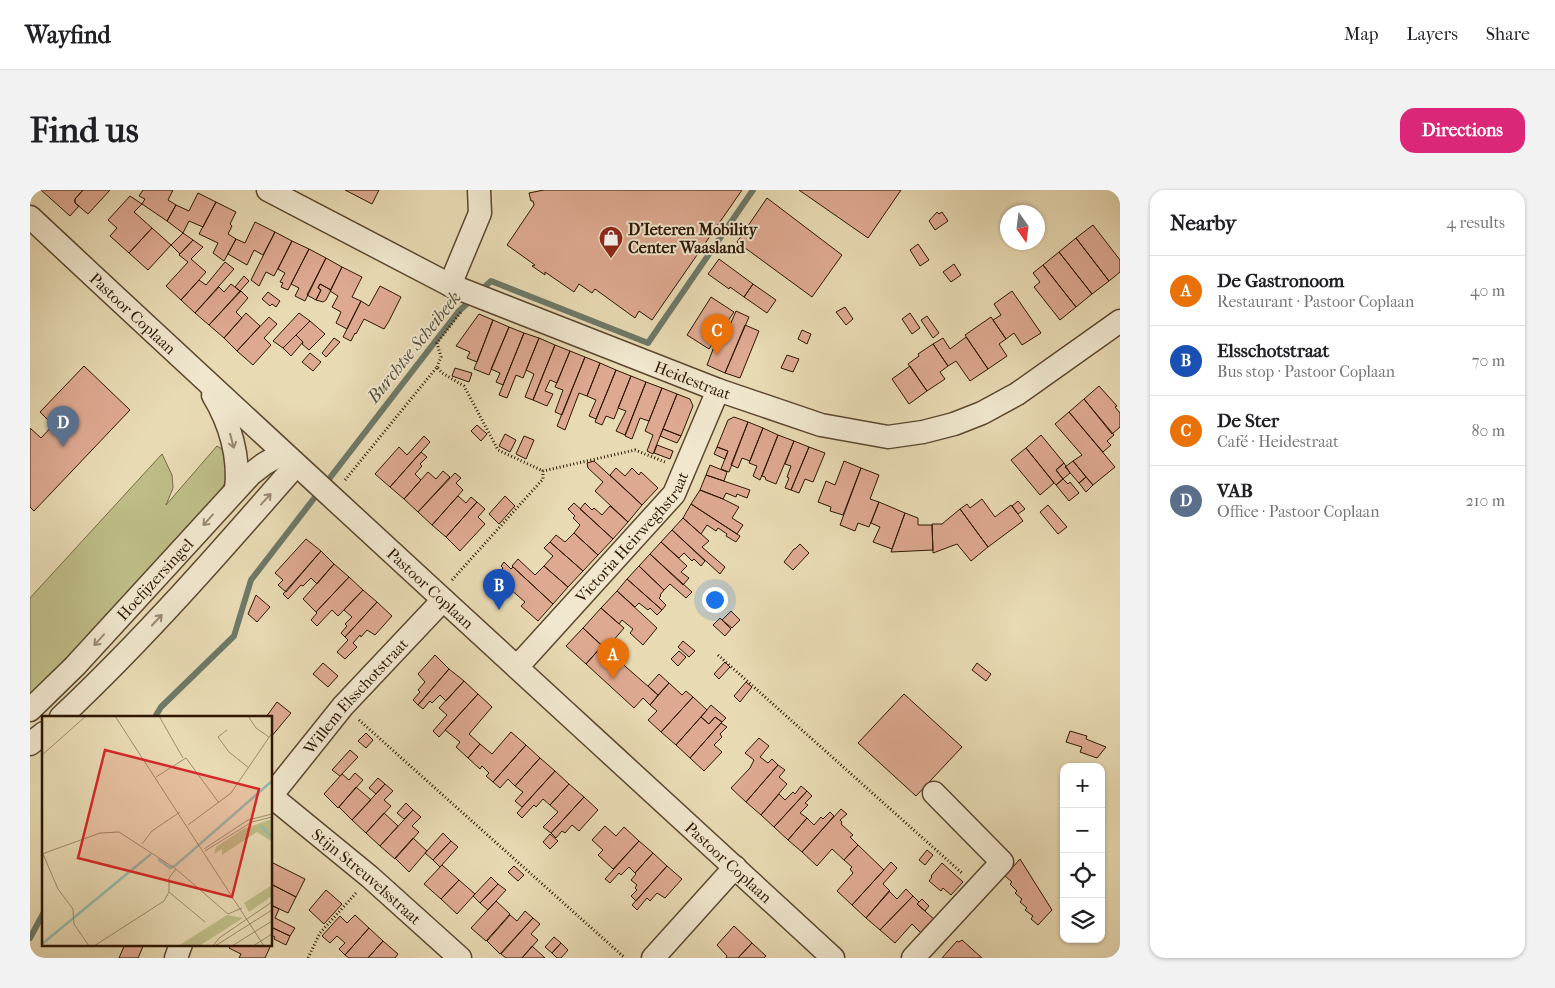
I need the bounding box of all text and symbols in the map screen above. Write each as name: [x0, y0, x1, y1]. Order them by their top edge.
text: Wayfind: [25, 21, 111, 49]
text: Map: [1344, 24, 1378, 45]
text: Layers: [1406, 24, 1458, 45]
text: Share: [1486, 24, 1530, 45]
button: Directions: [1400, 108, 1525, 153]
text: Find us: [30, 110, 139, 151]
north arrow: [1000, 205, 1045, 250]
text: Nearby: [1170, 211, 1236, 235]
text: 4 results: [1447, 213, 1505, 232]
place label: D’Ieteren Mobility Center Waasland: [628, 220, 759, 257]
shop icon: D’Ieteren Mobility Center Waasland: [598, 225, 624, 259]
street label: Pastoor Coplaan: [86, 269, 180, 359]
text: De Gastronoom: [1217, 270, 1344, 292]
text: A: [1181, 281, 1191, 300]
text: 40 m: [1470, 281, 1505, 300]
water label: Burchtse Scheibeek: [362, 287, 466, 408]
text: Restaurant · Pastoor Coplaan: [1217, 292, 1414, 311]
pin: C: [701, 314, 733, 355]
text: Elsschotstraat: [1217, 340, 1329, 362]
text: B: [1181, 351, 1191, 370]
text: 70 m: [1472, 351, 1505, 370]
street label: Heidestraat: [652, 357, 734, 404]
text: Bus stop · Pastoor Coplaan: [1217, 362, 1395, 381]
pin: D: [47, 406, 79, 447]
text: De Ster: [1217, 410, 1279, 432]
text: C: [1181, 421, 1191, 440]
text: 80 m: [1471, 421, 1505, 440]
one-way arrow: [228, 432, 237, 448]
text: Café · Heidestraat: [1217, 432, 1339, 451]
street label: Victoria Heirweghstraat: [571, 469, 692, 607]
text: VAB: [1217, 480, 1253, 502]
text: D: [1180, 491, 1192, 510]
text: 210 m: [1466, 491, 1505, 510]
one-way arrow: [260, 492, 272, 505]
text: Office · Pastoor Coplaan: [1217, 502, 1380, 521]
one-way arrow: [202, 514, 214, 527]
street label: Hoefijzersingel: [113, 534, 198, 624]
street label: Pastoor Coplaan: [383, 544, 478, 633]
pin: B: [483, 569, 515, 610]
your location: [702, 587, 728, 613]
one-way arrow: [151, 613, 163, 626]
one-way arrow: [93, 634, 105, 647]
street label: Willem Elsschotstraat: [299, 634, 412, 759]
pin: A: [597, 638, 629, 679]
inset map: [42, 716, 272, 946]
map controls: [1060, 763, 1105, 943]
button: +: [1060, 763, 1105, 808]
button: −: [1060, 808, 1105, 853]
street label: Pastoor Coplaan: [681, 818, 776, 907]
street label: Stijn Streuvelsstraat: [308, 825, 425, 929]
button: locate: [1060, 853, 1105, 898]
button: layers: [1060, 898, 1105, 943]

